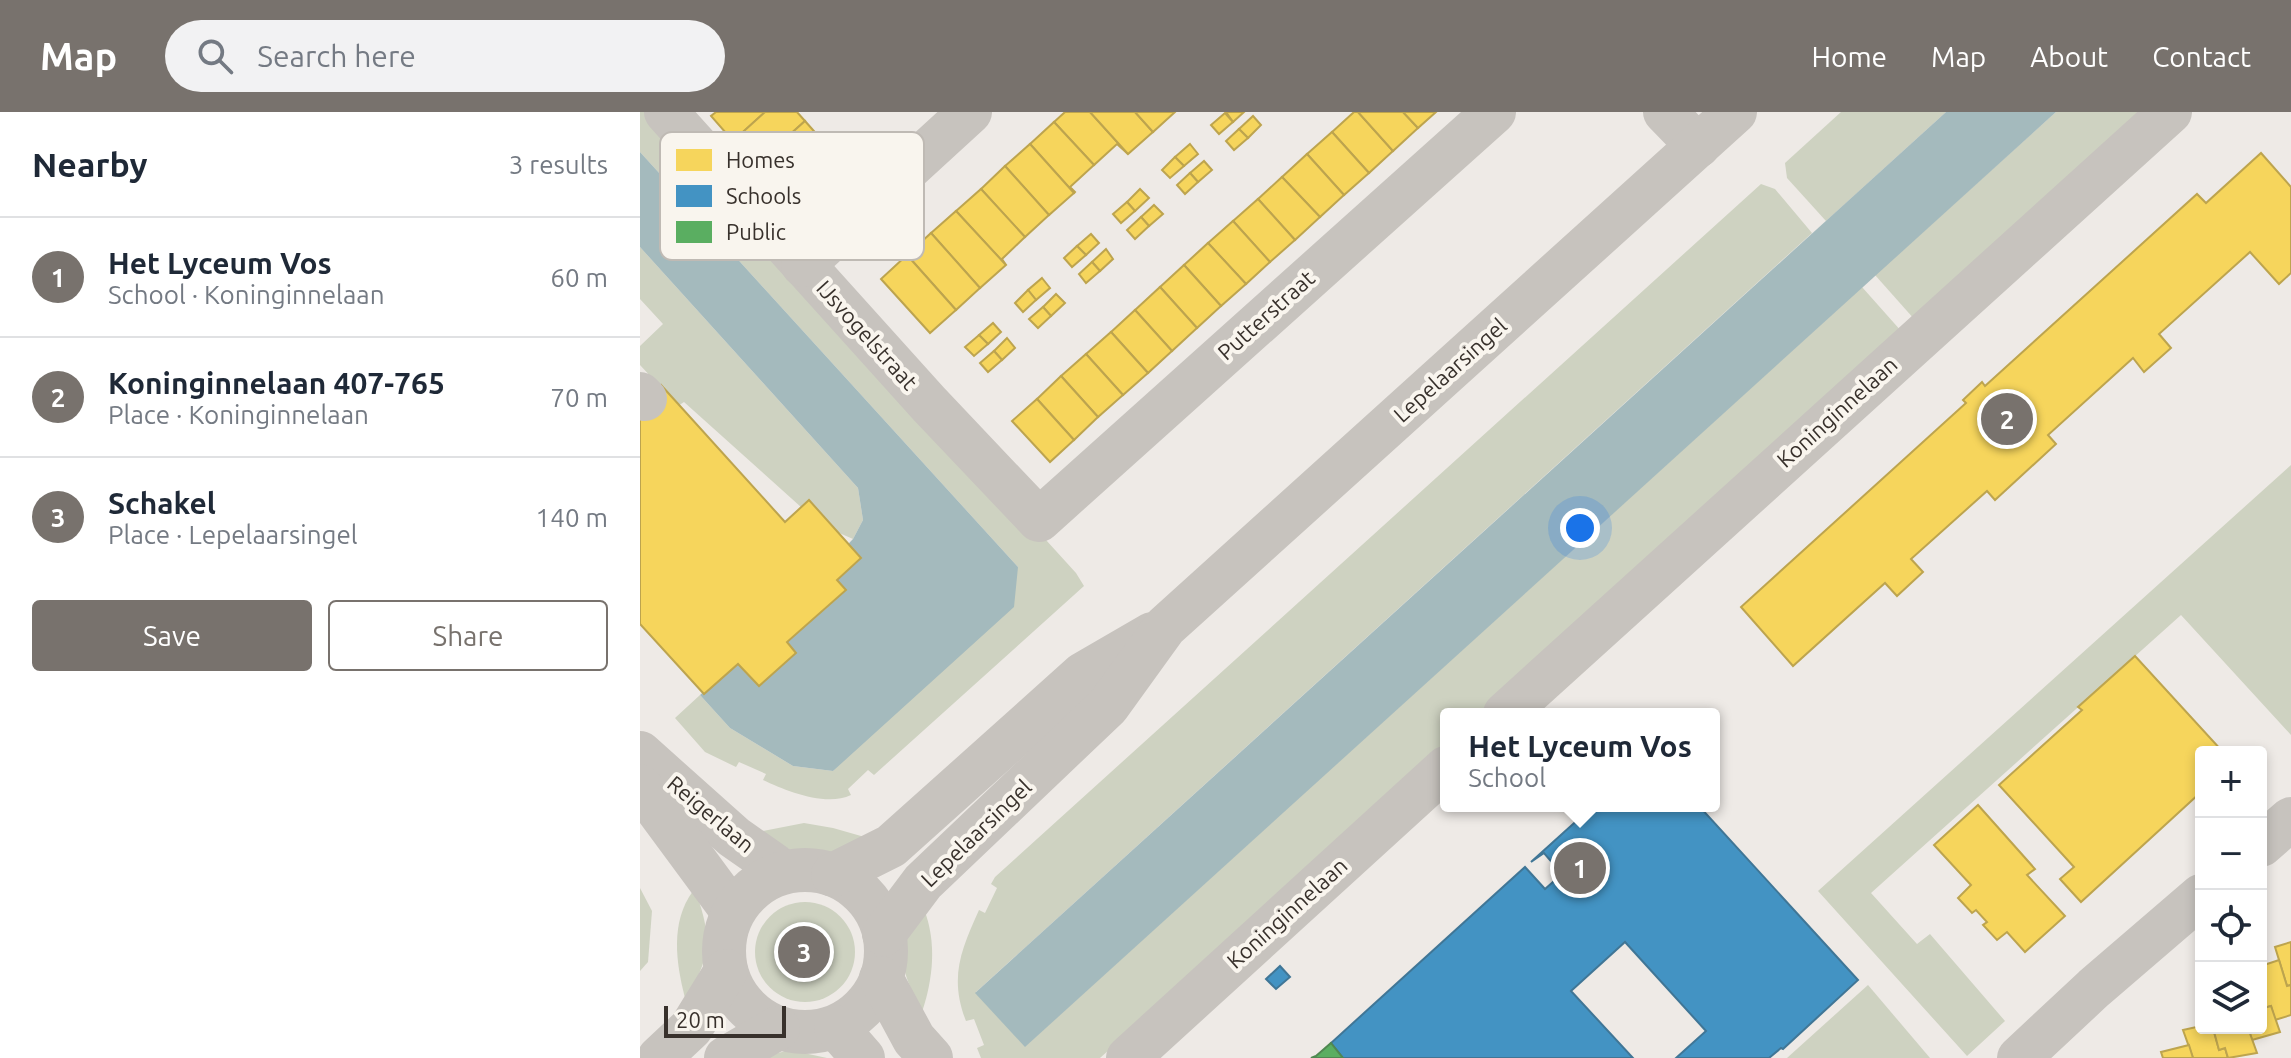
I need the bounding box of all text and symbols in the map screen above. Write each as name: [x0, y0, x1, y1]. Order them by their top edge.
search box: [165, 20, 725, 92]
icon: search: [193, 34, 237, 78]
text: Map: [40, 35, 117, 77]
text: Search here: [257, 39, 416, 73]
text: Home: [1812, 41, 1887, 72]
text: Map: [1931, 41, 1986, 72]
text: About: [2030, 41, 2108, 72]
text: Contact: [2152, 41, 2251, 72]
legend: [660, 132, 924, 260]
text: Nearby: [32, 145, 147, 183]
text: Homes: [726, 147, 795, 172]
text: 3 results: [509, 150, 608, 179]
text: Schools: [726, 183, 801, 208]
text: Public: [726, 219, 786, 244]
text: Het Lyceum Vos: [108, 246, 332, 280]
text: 1: [51, 263, 65, 292]
text: 60 m: [550, 263, 608, 292]
street label: Putterstraat: [1212, 265, 1319, 364]
street label: IJsvogelstraat: [812, 275, 923, 395]
text: School · Koninginnelaan: [108, 280, 385, 309]
street label: Lepelaarsingel: [1388, 312, 1511, 427]
street label: Koninginnelaan: [1772, 351, 1902, 472]
text: Koninginnelaan 407-765: [108, 366, 445, 400]
text: 2: [51, 383, 65, 412]
text: 70 m: [550, 383, 608, 412]
pin: 2: [1981, 389, 2033, 449]
text: Place · Koninginnelaan: [108, 400, 369, 429]
text: Schakel: [108, 486, 216, 520]
text: 3: [51, 503, 65, 532]
text: 140 m: [536, 503, 608, 532]
your location: [1560, 508, 1600, 548]
text: Place · Lepelaarsingel: [108, 520, 358, 549]
button: Save: [32, 600, 312, 671]
button: Share: [328, 600, 608, 671]
popup: [1440, 708, 1720, 812]
text: Het Lyceum Vos: [1468, 729, 1692, 763]
map controls: [2195, 746, 2267, 1034]
button: +: [2195, 746, 2267, 818]
text: School: [1468, 763, 1546, 792]
street label: Reigerlaan: [663, 770, 760, 857]
street label: Lepelaarsingel: [915, 774, 1036, 891]
button: −: [2195, 818, 2267, 890]
pin: 1: [1554, 838, 1606, 898]
street label: Koninginnelaan: [1222, 852, 1352, 973]
button: locate: [2195, 890, 2267, 962]
pin: 3: [778, 922, 830, 982]
button: layers: [2195, 962, 2267, 1034]
scale bar: [664, 1002, 786, 1038]
text: 20 m: [676, 1007, 725, 1032]

